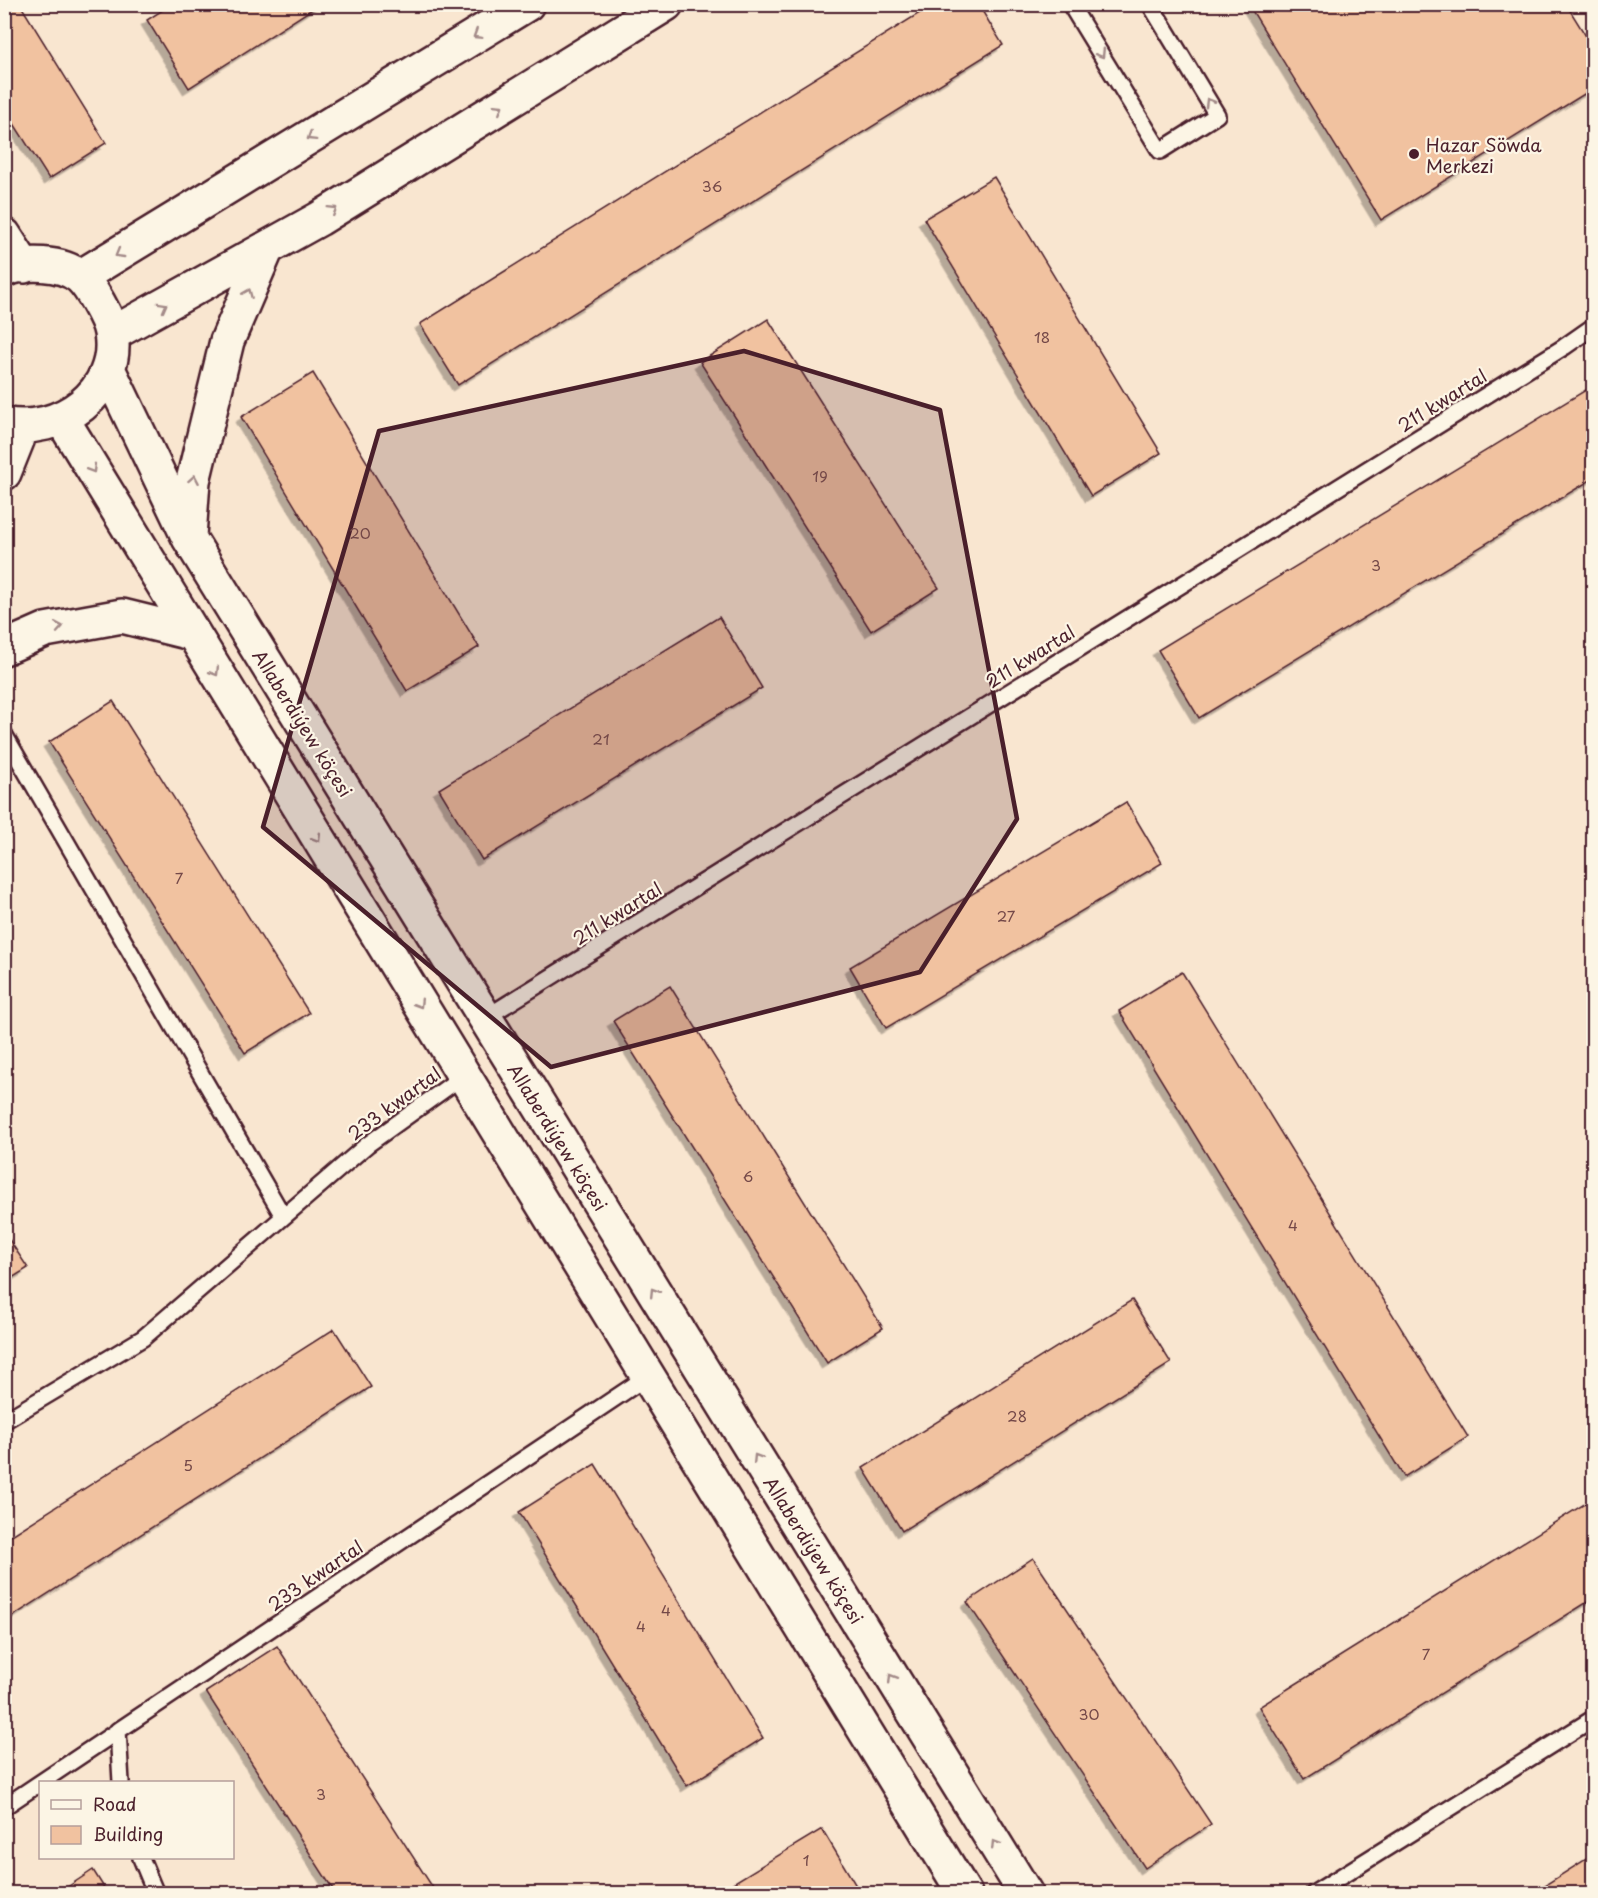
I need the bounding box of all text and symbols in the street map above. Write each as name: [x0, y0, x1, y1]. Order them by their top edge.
one-way arrow: [473, 28, 483, 40]
one-way arrow: [1093, 48, 1105, 58]
one-way arrow: [1204, 98, 1216, 108]
one-way arrow: [493, 103, 503, 115]
one-way arrow: [307, 130, 317, 142]
place label: Hazar Söwda Merkezi: [1426, 131, 1542, 179]
marker: Hazar Söwda Merkezi: [1407, 147, 1421, 161]
house number: 36: [702, 174, 722, 197]
one-way arrow: [327, 206, 337, 218]
one-way arrow: [115, 247, 125, 259]
one-way arrow: [241, 288, 253, 299]
one-way arrow: [157, 302, 167, 313]
house number: 18: [1034, 325, 1050, 348]
street label: 211 kwartal: [1392, 362, 1492, 438]
one-way arrow: [85, 463, 97, 473]
house number: 19: [812, 464, 828, 487]
one-way arrow: [188, 475, 200, 484]
house number: 20: [349, 521, 371, 544]
house number: 3: [1371, 553, 1381, 576]
street label: 211 kwartal: [980, 618, 1080, 694]
one-way arrow: [53, 621, 63, 634]
street label: Allaberdiýew köçesi: [247, 644, 359, 802]
one-way arrow: [208, 666, 220, 676]
house number: 21: [592, 727, 610, 750]
one-way arrow: [310, 832, 322, 842]
house number: 7: [175, 866, 184, 889]
street label: 211 kwartal: [567, 875, 667, 951]
house number: 27: [997, 904, 1016, 927]
one-way arrow: [412, 998, 423, 1009]
street label: Allaberdiýew köçesi: [502, 1058, 614, 1216]
street label: 233 kwartal: [342, 1060, 446, 1146]
house number: 6: [743, 1164, 753, 1187]
house number: 4: [1288, 1213, 1298, 1236]
one-way arrow: [650, 1288, 662, 1298]
house number: 28: [1007, 1404, 1027, 1427]
house number: 5: [183, 1453, 193, 1476]
one-way arrow: [752, 1454, 764, 1464]
street label: Allaberdiýew köçesi: [758, 1471, 870, 1629]
street label: 233 kwartal: [262, 1533, 368, 1617]
house number: 4: [661, 1598, 671, 1621]
house number: 4: [636, 1614, 646, 1637]
house number: 7: [1422, 1642, 1431, 1665]
one-way arrow: [888, 1674, 900, 1684]
house number: 30: [1079, 1702, 1099, 1725]
legend: [39, 1781, 234, 1859]
house number: 3: [316, 1782, 326, 1805]
text: Road: [93, 1790, 137, 1817]
text: Building: [93, 1820, 163, 1847]
one-way arrow: [990, 1840, 1002, 1850]
house number: 1: [803, 1848, 809, 1871]

